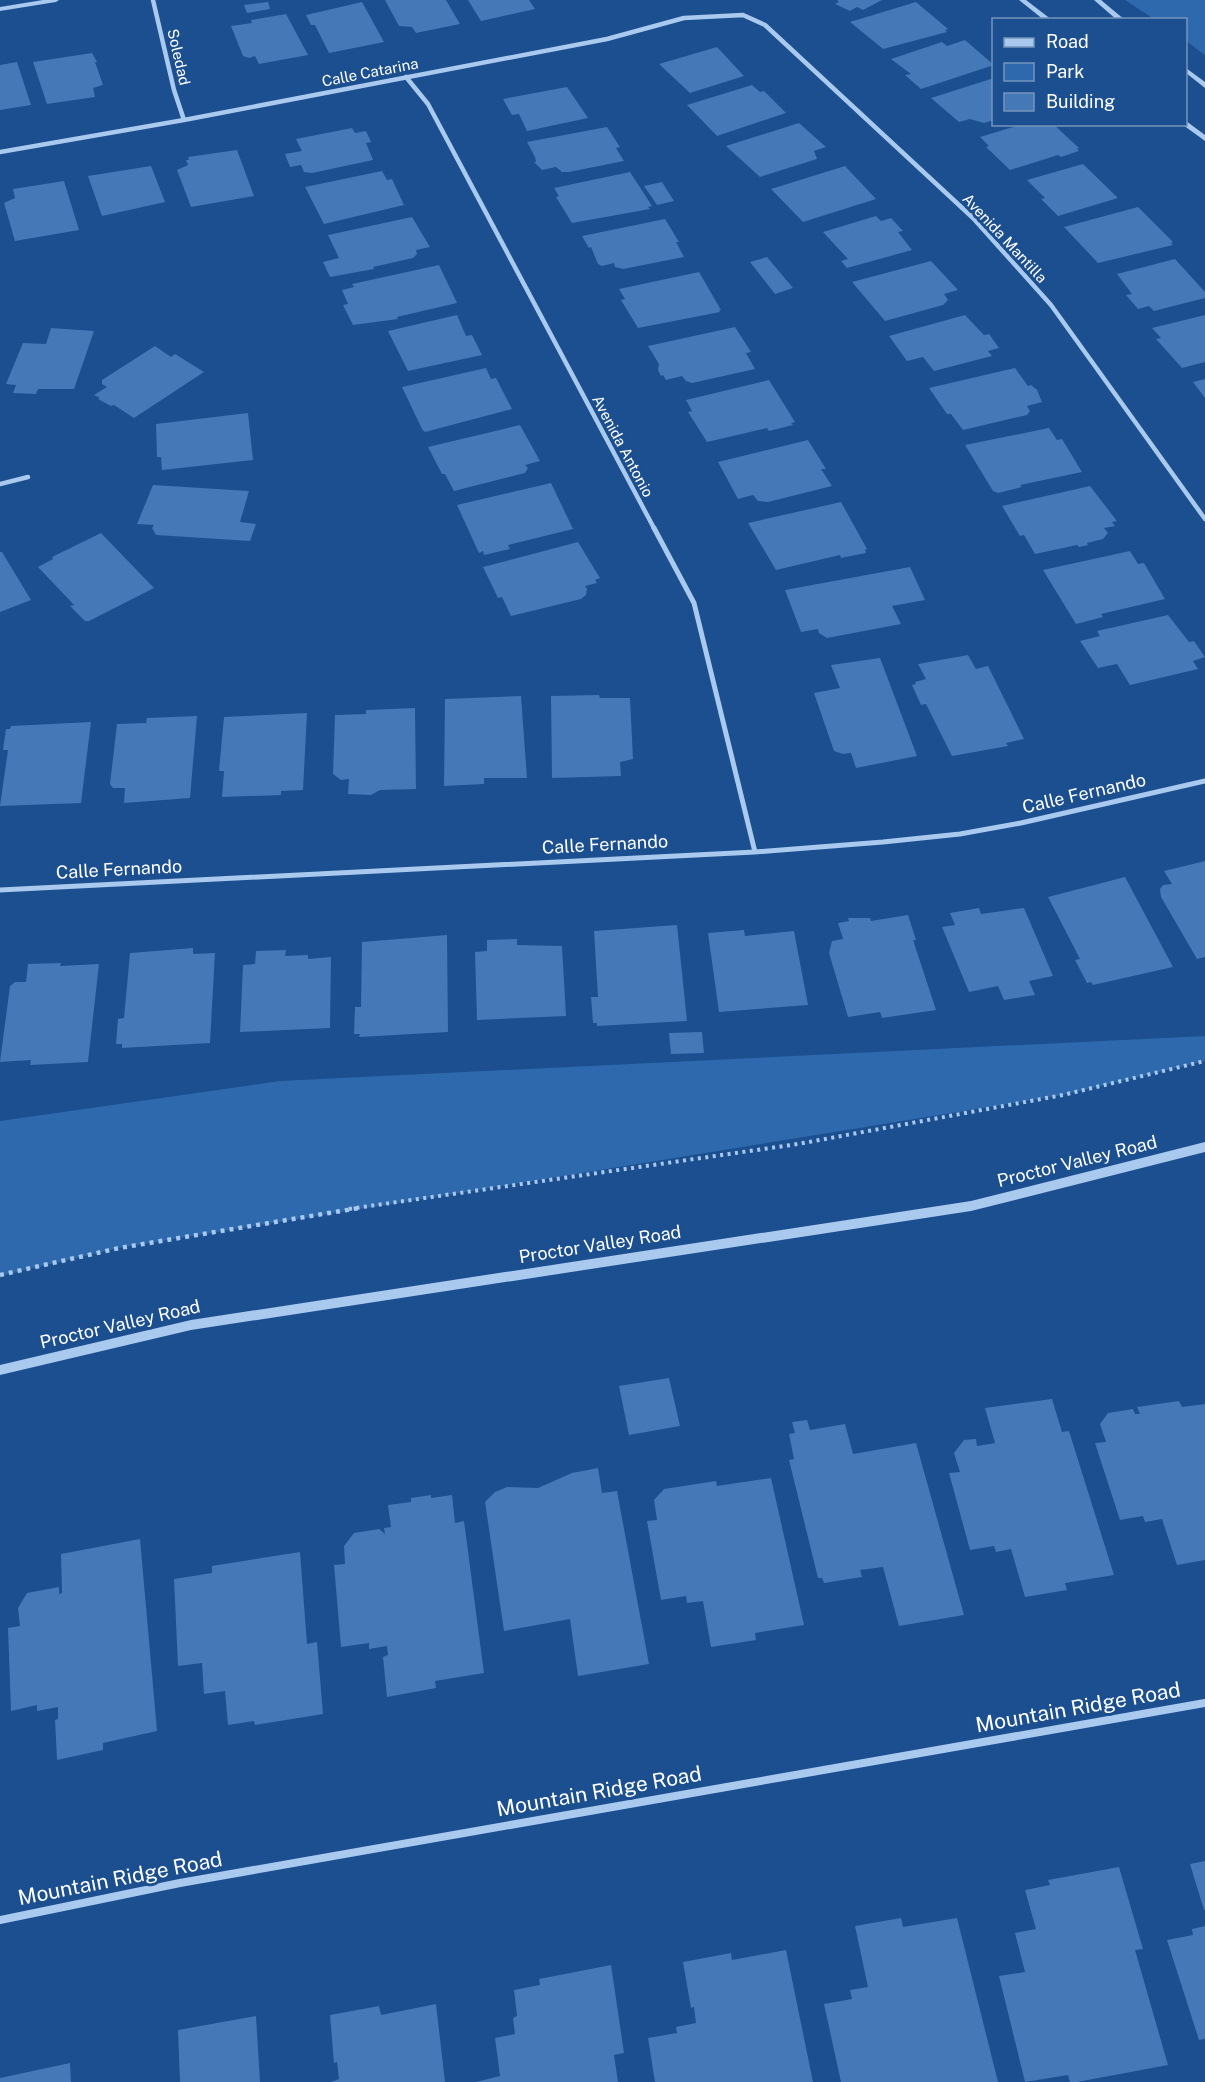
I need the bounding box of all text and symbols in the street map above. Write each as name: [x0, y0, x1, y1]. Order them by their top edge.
legend: [992, 18, 1187, 126]
street label: Soledad: [164, 27, 194, 87]
text: Road: [1046, 31, 1089, 52]
street label: Calle Catarina: [320, 54, 420, 90]
text: Park: [1046, 61, 1084, 82]
text: Building: [1046, 91, 1115, 112]
street label: Avenida Mantilla: [959, 190, 1051, 286]
street label: Avenida Antonio: [589, 392, 657, 500]
street label: Calle Fernando: [1020, 769, 1148, 817]
street label: Calle Fernando: [541, 830, 669, 858]
street label: Calle Fernando: [55, 855, 183, 883]
street label: Proctor Valley Road: [995, 1131, 1159, 1191]
street label: Proctor Valley Road: [517, 1221, 683, 1267]
street label: Proctor Valley Road: [38, 1295, 202, 1353]
street label: Mountain Ridge Road: [974, 1677, 1182, 1737]
street label: Mountain Ridge Road: [495, 1761, 703, 1821]
street label: Mountain Ridge Road: [16, 1846, 224, 1910]

